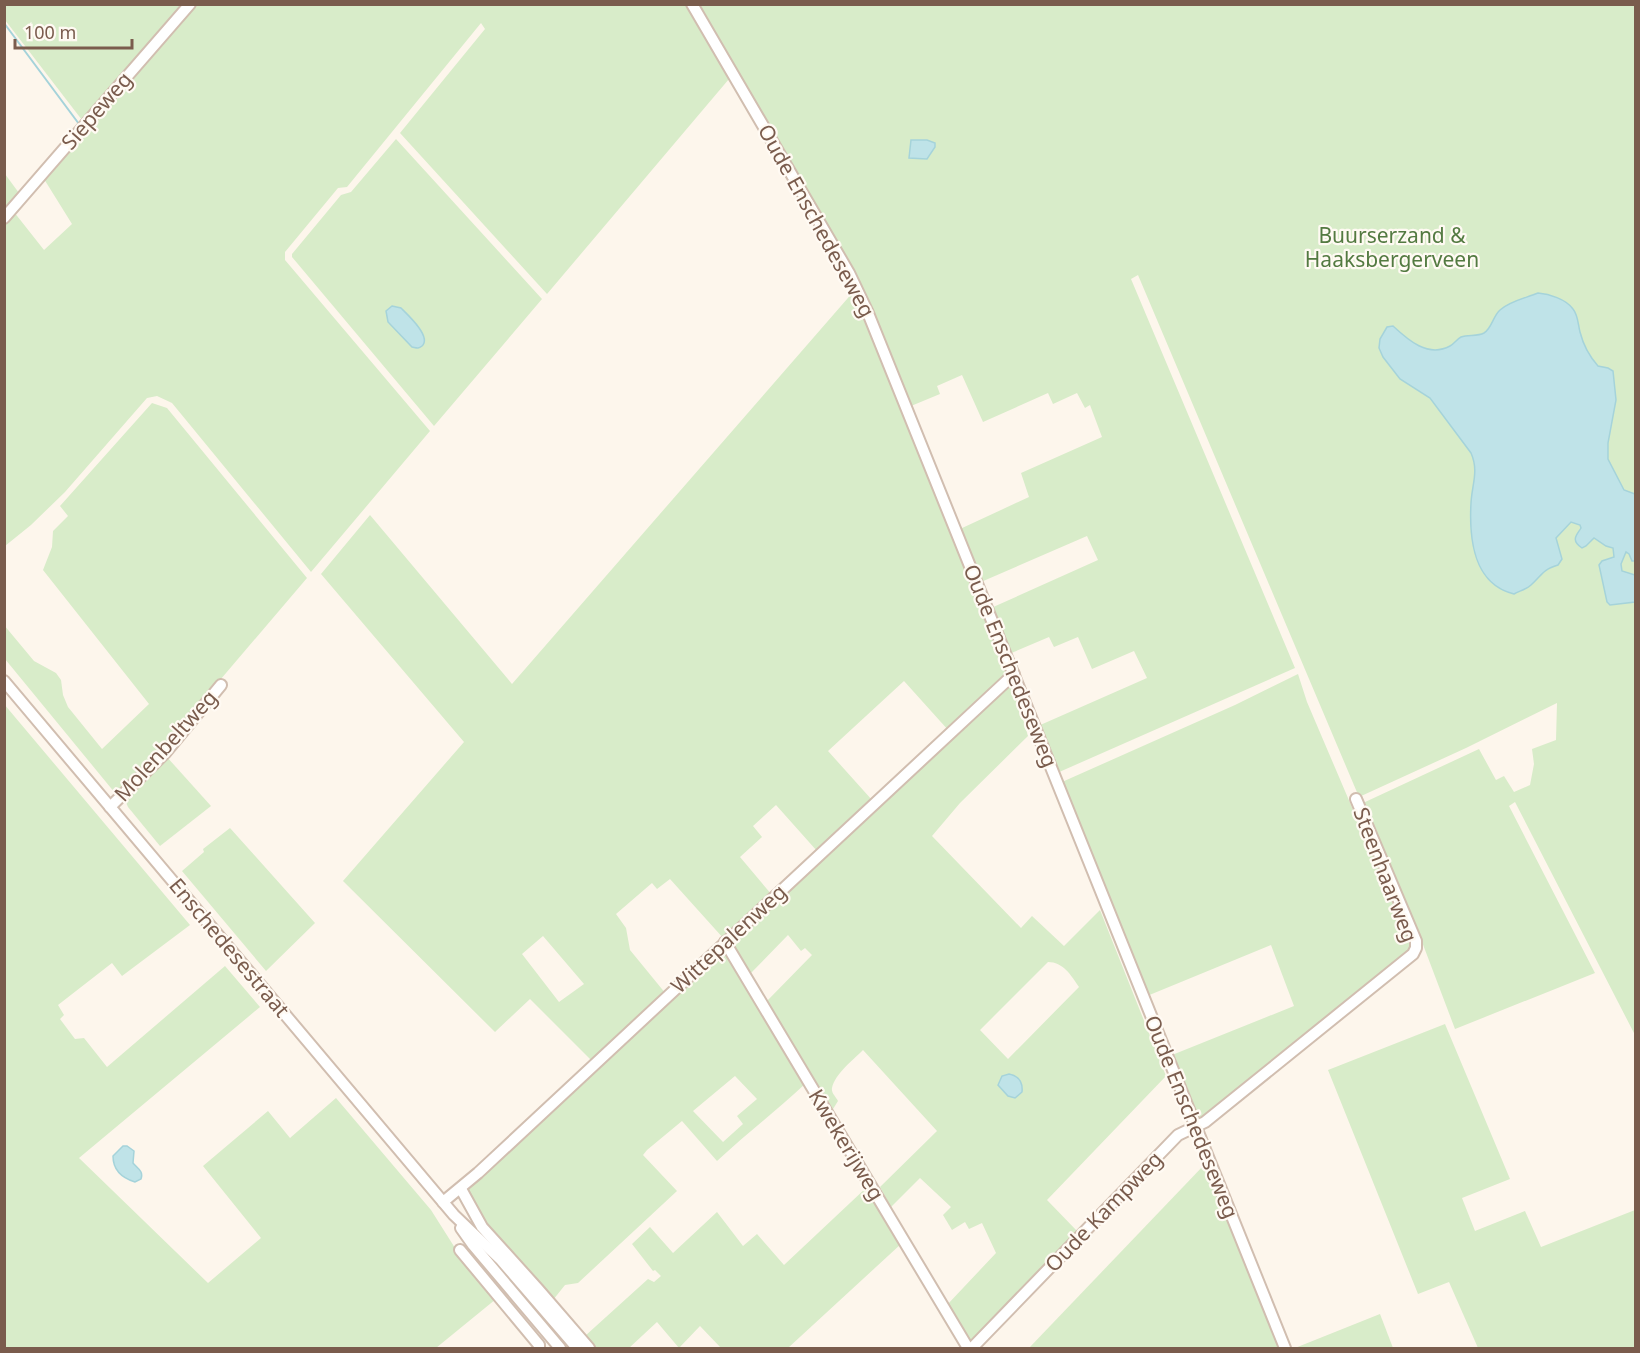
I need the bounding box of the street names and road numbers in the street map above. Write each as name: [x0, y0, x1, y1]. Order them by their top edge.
street label: Siepeweg: [55, 66, 138, 155]
street label: Oude Enschedeseweg: [752, 119, 882, 322]
street label: Oude Enschedeseweg: [957, 560, 1065, 771]
street label: Molenbeltweg: [108, 684, 223, 807]
street label: Steenhaarweg: [1347, 803, 1424, 946]
street label: Enschedesestraat: [163, 872, 296, 1023]
street label: Wittepalenweg: [665, 878, 792, 999]
street label: Oude Enschedeseweg: [1138, 1011, 1246, 1222]
street label: Kwekerijweg: [803, 1084, 891, 1205]
street label: Oude Kampweg: [1038, 1145, 1168, 1278]

